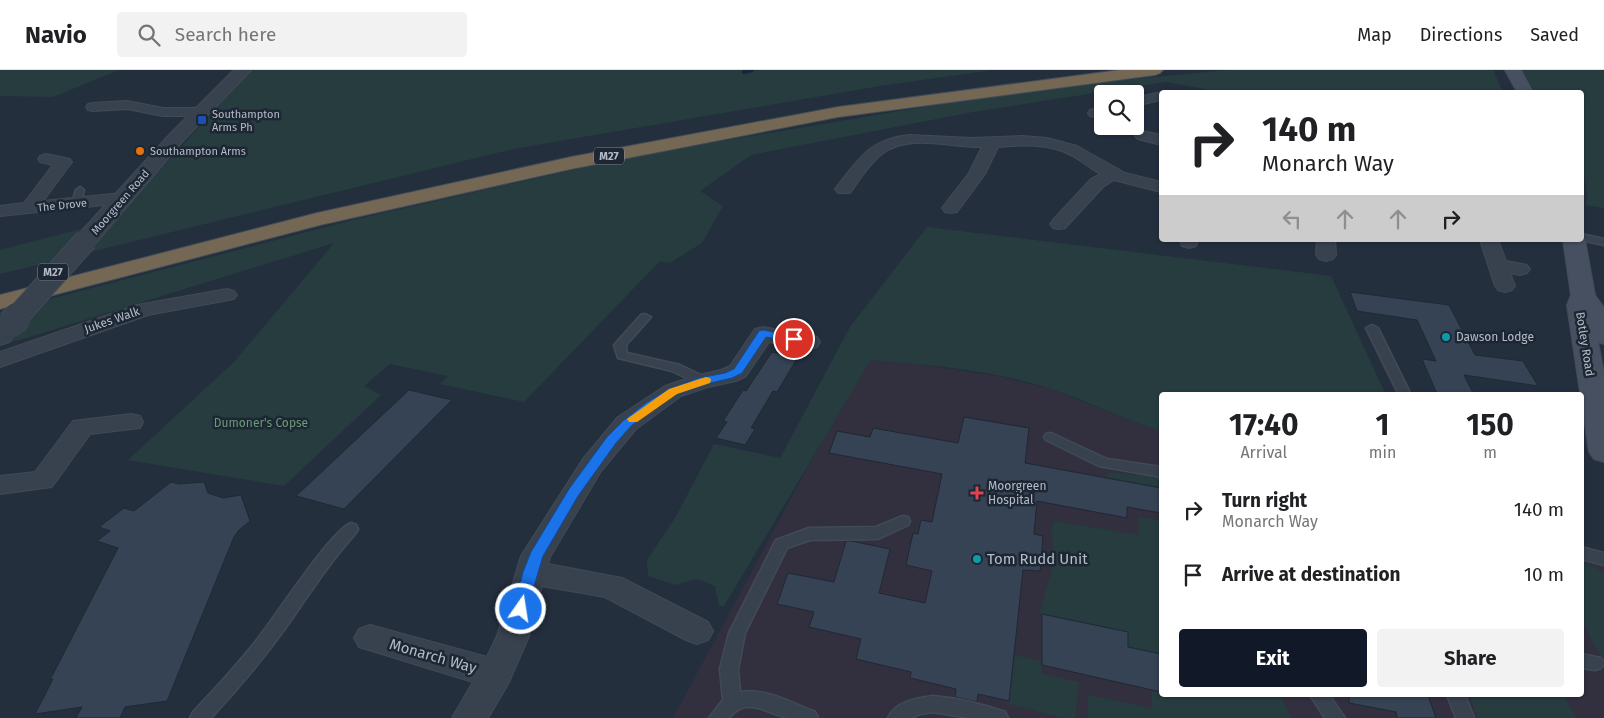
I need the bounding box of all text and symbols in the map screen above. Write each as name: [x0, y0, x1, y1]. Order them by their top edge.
search box: [117, 12, 467, 57]
text: Navio: [25, 21, 87, 49]
icon: search: [135, 21, 163, 49]
text: Search here: [175, 23, 276, 46]
text: Map: [1357, 24, 1392, 46]
text: Directions: [1420, 24, 1502, 46]
text: Saved: [1530, 24, 1579, 46]
map controls: [1094, 85, 1144, 135]
button: search: [1094, 85, 1144, 135]
place label: Southampton Arms Ph: [212, 108, 280, 134]
text: 140 m: [1262, 108, 1356, 150]
icon: right: [1179, 110, 1244, 175]
marker: Southampton Arms Ph: [196, 114, 208, 126]
marker: Southampton Arms: [134, 145, 146, 157]
place label: Southampton Arms: [150, 145, 246, 158]
road number: M27: [594, 148, 624, 164]
text: Monarch Way: [1262, 150, 1394, 177]
street label: Moorgreen Road: [89, 167, 152, 237]
street label: The Drove: [37, 196, 87, 215]
icon: left: [1278, 205, 1306, 233]
icon: ahead: [1331, 205, 1359, 233]
icon: ahead: [1384, 205, 1412, 233]
icon: right: [1437, 205, 1465, 233]
road number: M27: [38, 263, 68, 280]
street label: Jukes Walk: [82, 304, 142, 336]
street label: Botley Road: [1573, 311, 1597, 377]
pin: [773, 318, 815, 360]
icon: arrive: [780, 325, 808, 353]
place label: Dawson Lodge: [1456, 330, 1534, 344]
marker: Dawson Lodge: [1440, 331, 1452, 343]
text: 17:40: [1229, 407, 1299, 443]
text: 1: [1376, 407, 1389, 443]
text: 150: [1466, 407, 1514, 443]
park label: Dumoner's Copse: [214, 416, 308, 430]
text: Arrival: [1240, 443, 1287, 462]
text: min: [1369, 443, 1396, 462]
text: m: [1483, 443, 1497, 462]
place label: Moorgreen Hospital: [988, 479, 1046, 507]
marker: Moorgreen Hospital: [970, 486, 984, 500]
text: Turn right: [1222, 489, 1307, 512]
icon: right: [1179, 496, 1207, 524]
text: 140 m: [1514, 498, 1564, 521]
text: Monarch Way: [1222, 512, 1318, 531]
place label: Tom Rudd Unit: [987, 550, 1088, 568]
marker: Tom Rudd Unit: [971, 553, 983, 565]
icon: arrive: [1179, 561, 1207, 589]
text: Arrive at destination: [1222, 563, 1401, 586]
text: 10 m: [1524, 563, 1564, 586]
position arrow: [494, 582, 546, 634]
button: Exit: [1179, 629, 1367, 687]
button: Share: [1377, 629, 1564, 687]
street label: Monarch Way: [387, 635, 479, 677]

